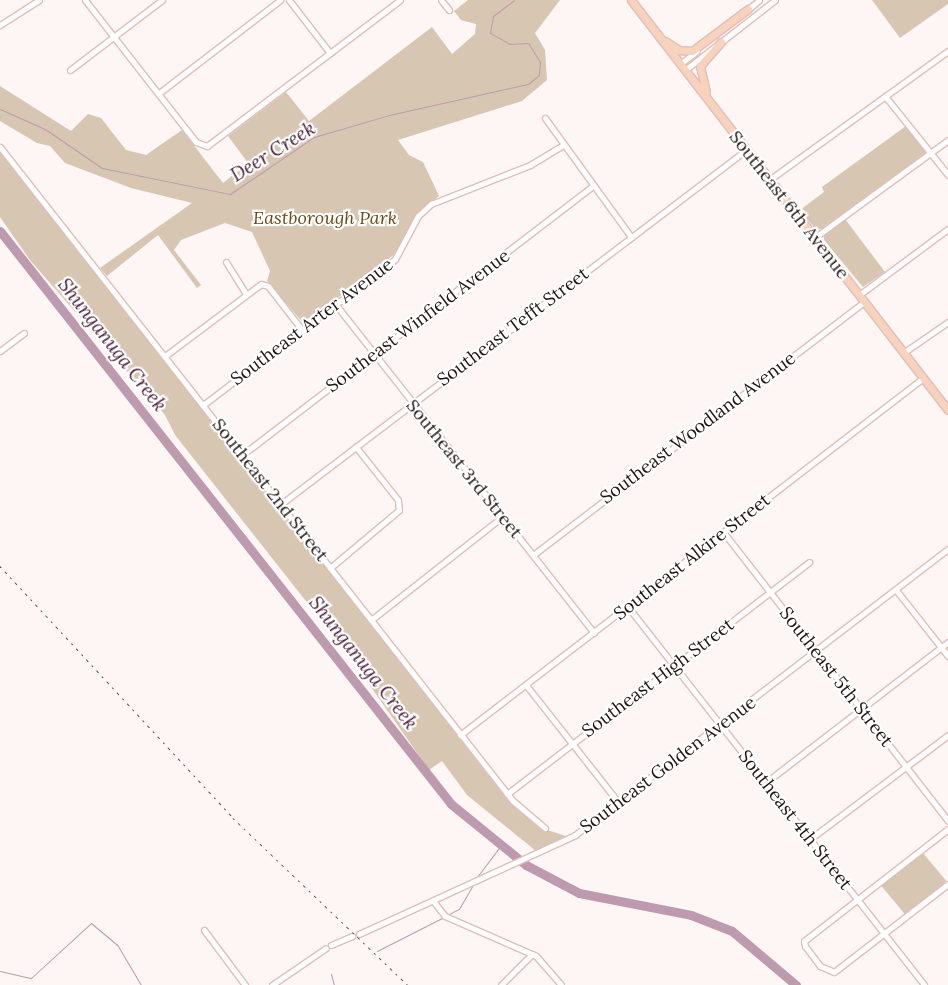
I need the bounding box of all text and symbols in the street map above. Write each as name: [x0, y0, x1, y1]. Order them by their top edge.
water label: Deer Creek: [227, 117, 319, 187]
street label: Southeast 6th Avenue: [724, 127, 854, 283]
park label: Eastborough Park: [253, 207, 397, 229]
street label: Southeast Winfield Avenue: [322, 245, 514, 397]
street label: Southeast Arter Avenue: [227, 254, 397, 390]
street label: Southeast Tefft Street: [433, 263, 593, 391]
water label: Shunganuga Creek: [53, 274, 171, 416]
street label: Southeast Woodland Avenue: [596, 347, 800, 509]
street label: Southeast 3rd Street: [401, 395, 527, 543]
street label: Southeast 2nd Street: [207, 414, 333, 566]
street label: Southeast Alkire Street: [610, 489, 774, 625]
water label: Shunganuga Creek: [304, 592, 422, 734]
street label: Southeast 5th Street: [775, 603, 897, 751]
street label: Southeast High Street: [578, 614, 738, 742]
street label: Southeast Golden Avenue: [576, 692, 760, 838]
street label: Southeast 4th Street: [734, 746, 856, 894]

